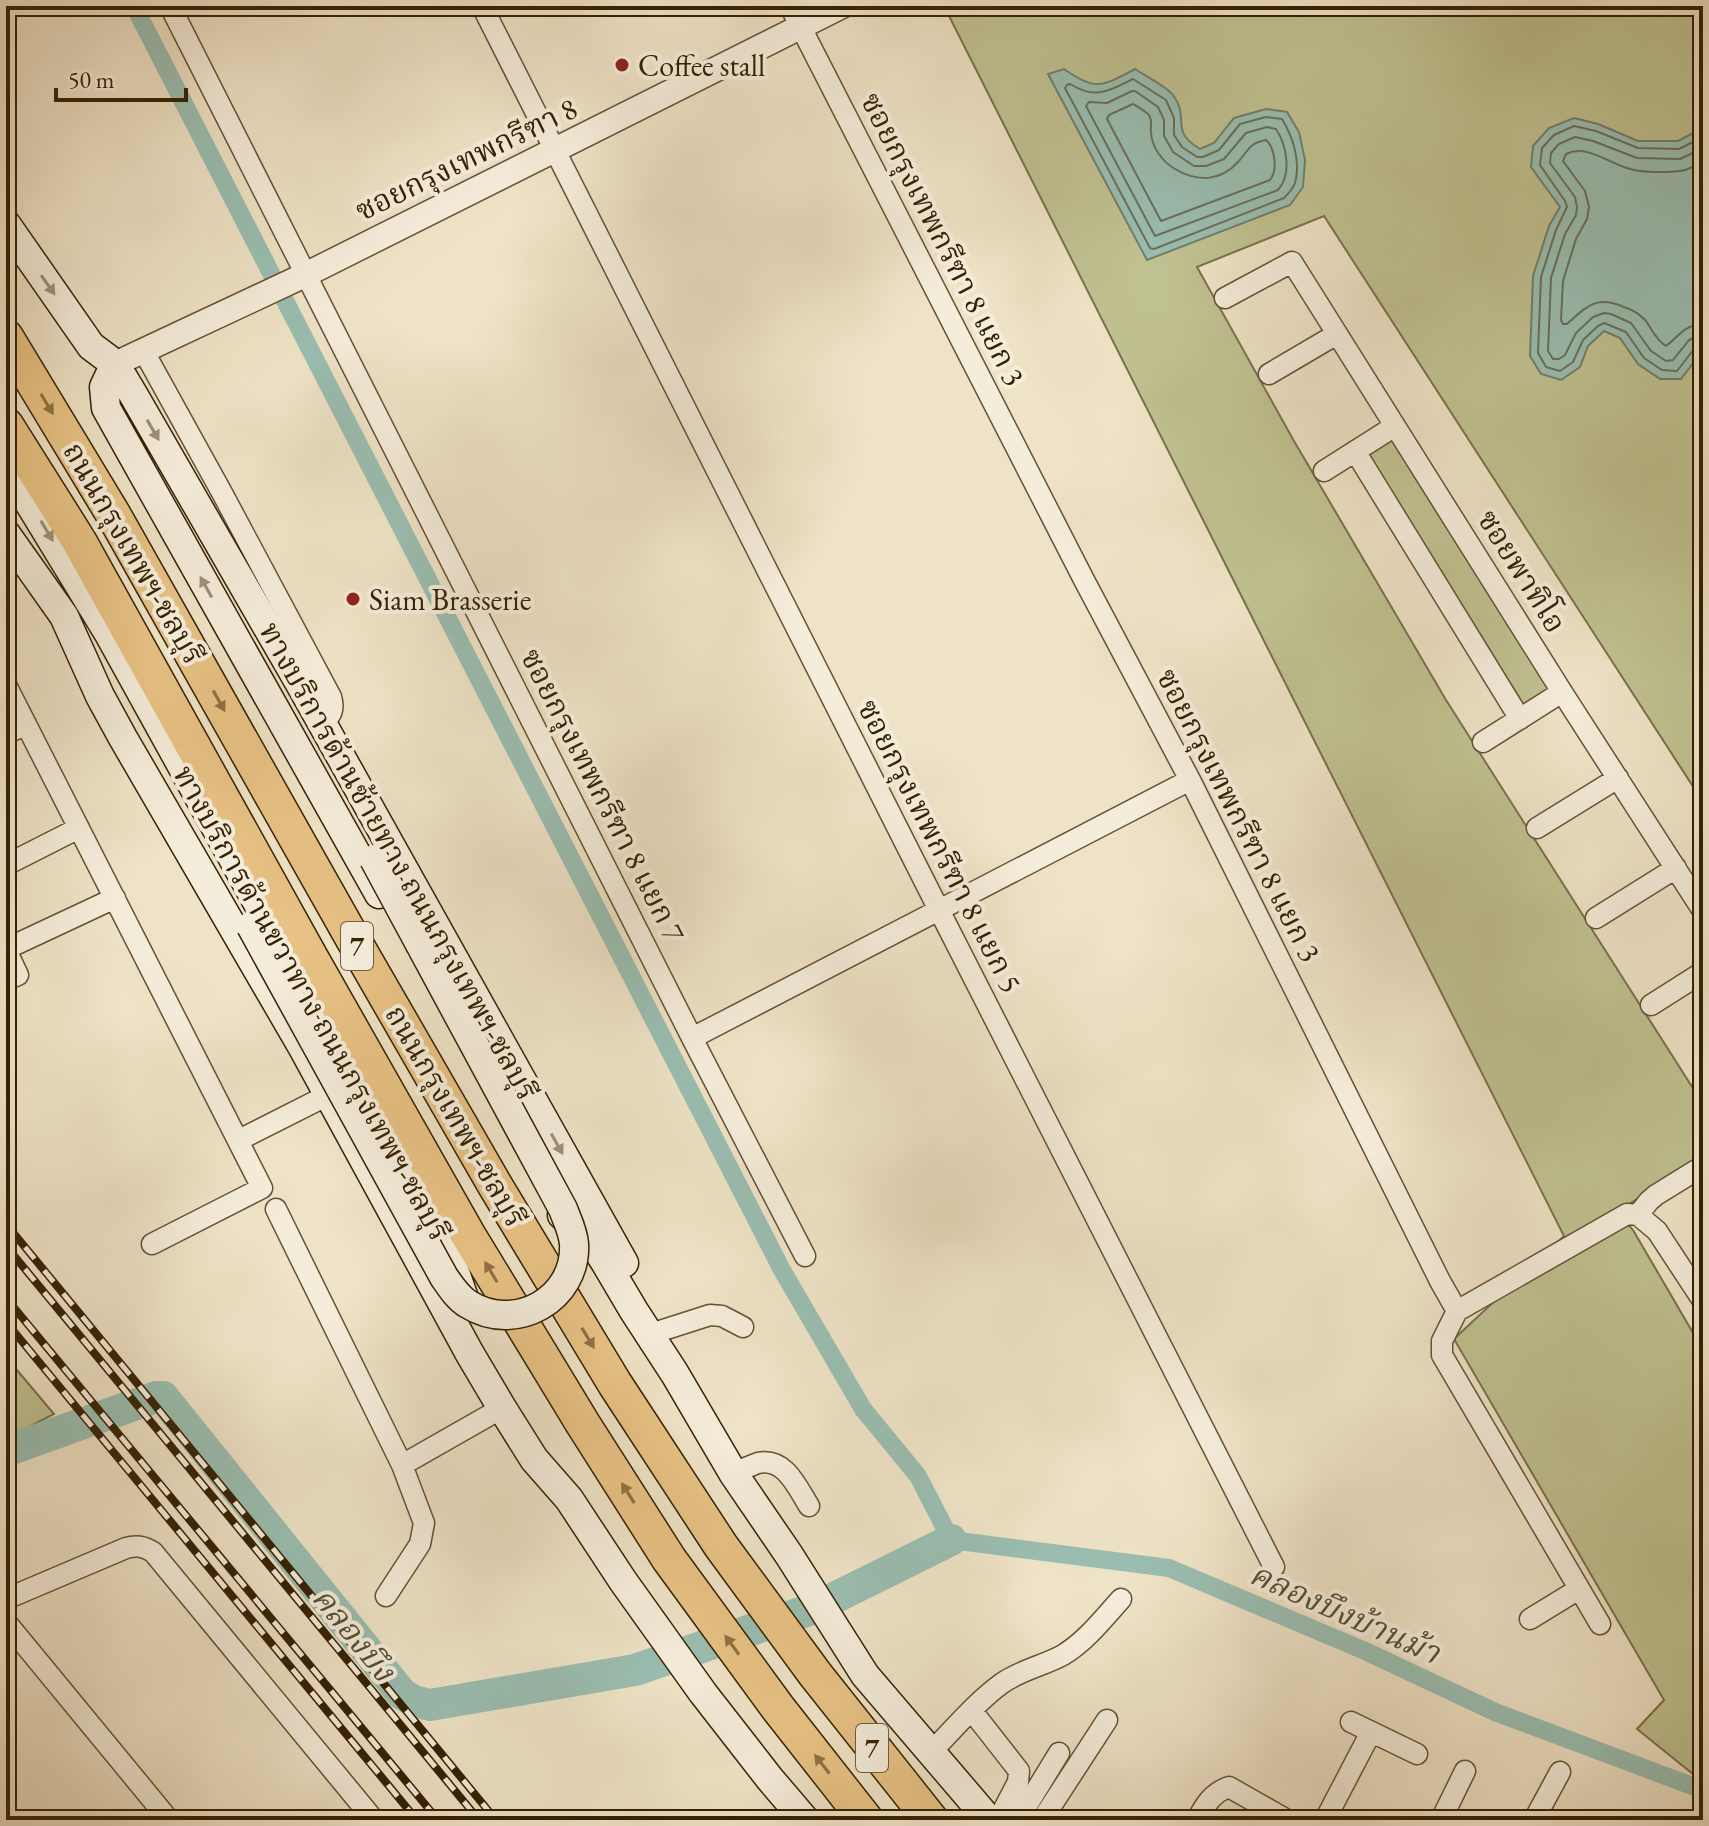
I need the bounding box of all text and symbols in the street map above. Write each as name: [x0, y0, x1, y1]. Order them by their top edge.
place label: Coffee stall: [638, 46, 765, 85]
scale bar: [56, 52, 186, 102]
marker: Coffee stall: [613, 56, 631, 74]
text: 50 m: [68, 64, 115, 95]
street label: ซอยกรุงเทพกรีฑา 8 แยก 3: [852, 86, 1034, 392]
street label: ซอยกรุงเทพกรีฑา 8: [349, 88, 583, 230]
one-way arrow: [40, 275, 55, 296]
one-way arrow: [39, 393, 53, 415]
one-way arrow: [147, 418, 160, 441]
street label: ถนนกรุงเทพฯ-ชลบุรี: [55, 435, 213, 671]
street label: ซอยพาทิโอ: [1469, 501, 1576, 640]
one-way arrow: [40, 520, 54, 542]
one-way arrow: [200, 575, 213, 598]
place label: Siam Brasserie: [369, 580, 531, 619]
marker: Siam Brasserie: [344, 590, 362, 608]
street label: ทางบริการด้านซ้ายทาง ถนนกรุงเทพฯ-ชลบุรี: [251, 615, 547, 1107]
street label: ซอยกรุงเทพกรีฑา 8 แยก 7: [512, 642, 694, 949]
street label: ซอยกรุงเทพกรีฑา 8 แยก 3: [1148, 662, 1330, 968]
one-way arrow: [212, 690, 226, 712]
street label: ซอยกรุงเทพกรีฑา 8 แยก 5: [849, 693, 1031, 999]
street label: ทางบริการด้านขวาทาง ถนนกรุงเทพฯ-ชลบุรี: [166, 759, 458, 1247]
road number: 7: [341, 922, 373, 970]
street label: ถนนกรุงเทพฯ-ชลบุรี: [378, 999, 534, 1233]
one-way arrow: [550, 1132, 563, 1155]
one-way arrow: [484, 1261, 498, 1283]
one-way arrow: [580, 1327, 594, 1349]
one-way arrow: [621, 1482, 635, 1504]
water label: คลองบึงบ้านม้า: [1243, 1552, 1448, 1674]
water label: คลองบึง: [303, 1578, 406, 1691]
one-way arrow: [724, 1635, 740, 1655]
road number: 7: [856, 1724, 888, 1772]
one-way arrow: [814, 1754, 830, 1774]

